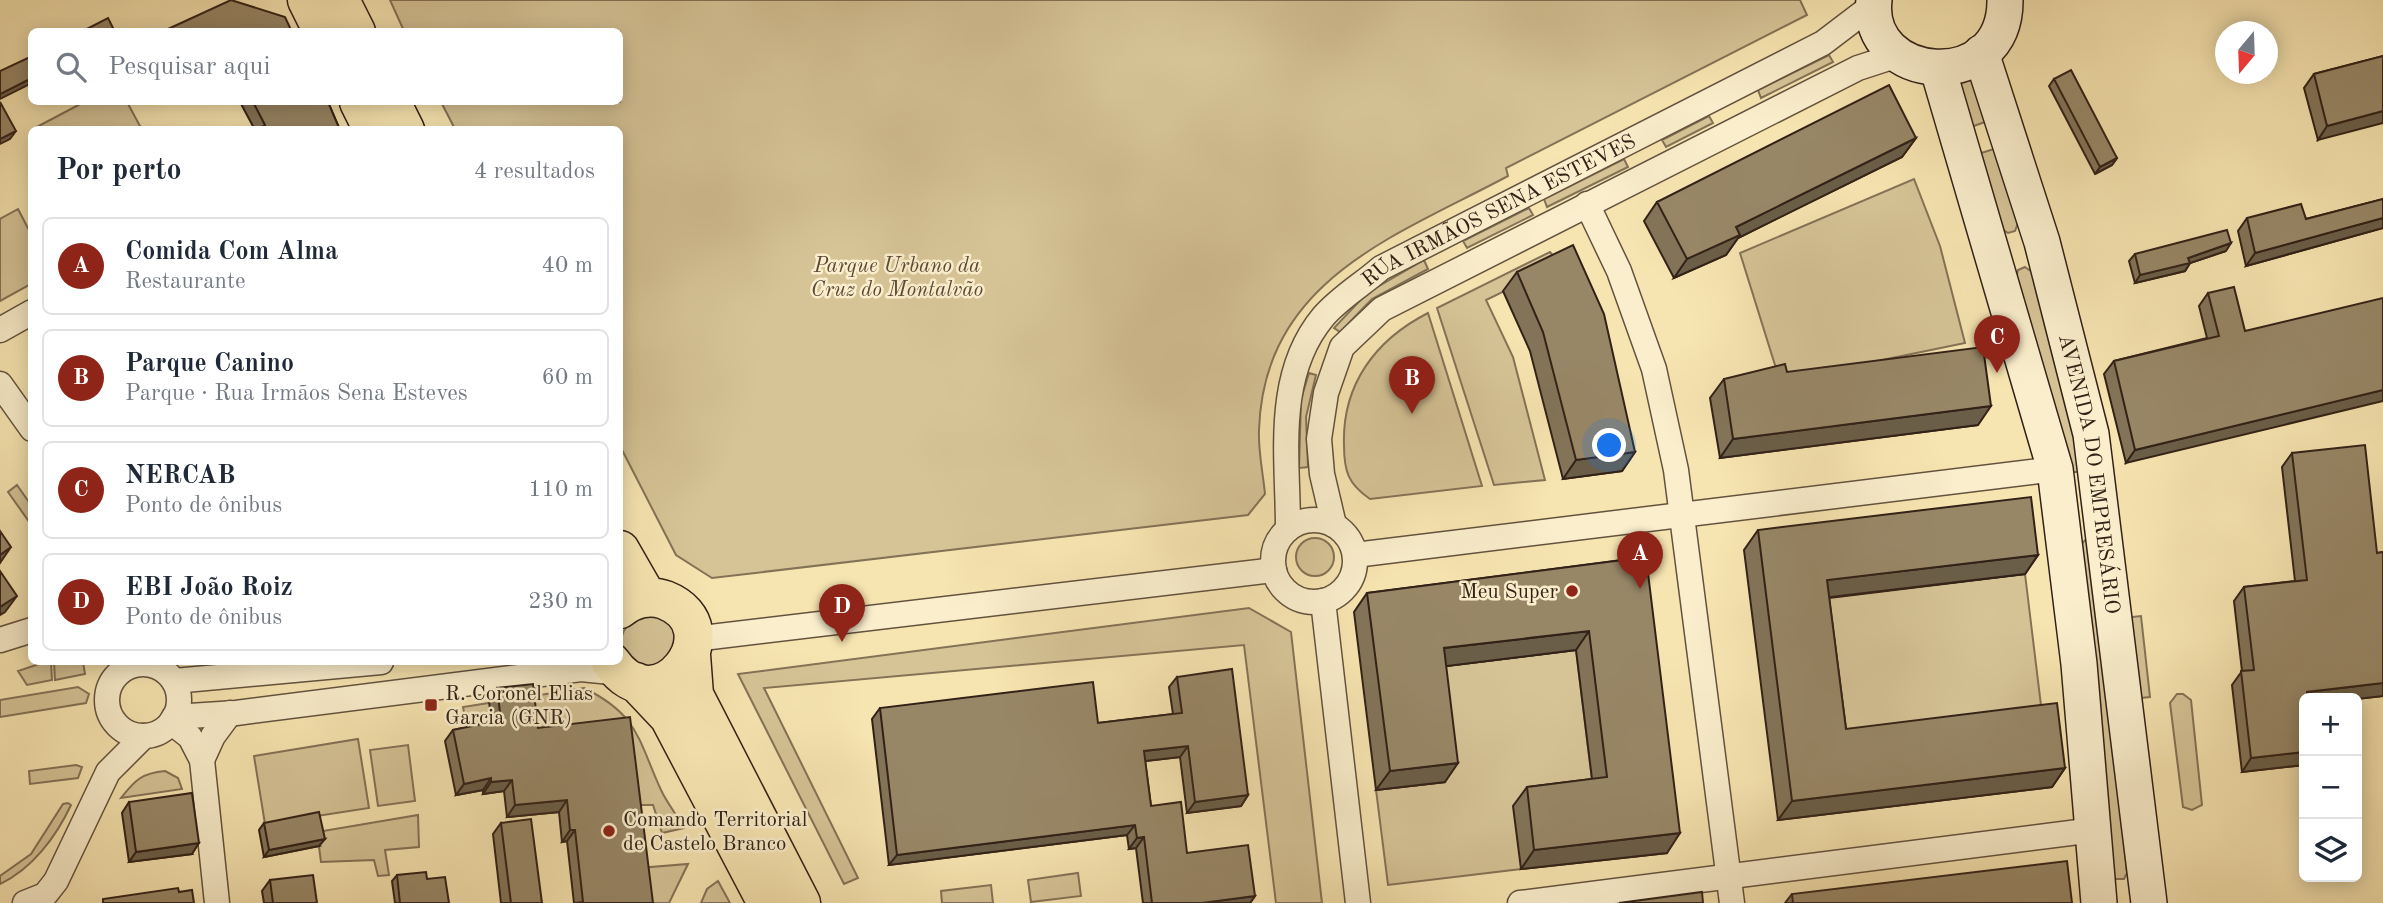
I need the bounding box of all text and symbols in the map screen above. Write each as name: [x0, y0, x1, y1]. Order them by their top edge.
north arrow: [2215, 21, 2278, 84]
search box: [28, 28, 623, 105]
icon: search: [52, 48, 90, 86]
text: Pesquisar aqui: [108, 54, 270, 80]
street label: RUA IRMÃOS SENA ESTEVES: [1358, 131, 1639, 291]
text: Por perto: [56, 156, 182, 186]
text: 4 resultados: [474, 160, 595, 183]
text: Comida Com Alma: [125, 239, 338, 265]
text: A: [72, 254, 90, 277]
text: 40 m: [542, 254, 593, 277]
park label: Parque Urbano da Cruz do Montalvão: [811, 256, 983, 301]
text: Restaurante: [125, 270, 246, 293]
pin: C: [1974, 315, 2020, 373]
street label: AVENIDA DO EMPRESÁRIO: [2054, 332, 2122, 615]
text: Parque Canino: [125, 351, 294, 377]
pin: B: [1389, 356, 1435, 414]
text: B: [73, 366, 89, 389]
text: 60 m: [542, 366, 593, 389]
text: Parque · Rua Irmãos Sena Esteves: [125, 382, 468, 405]
your location: [1592, 428, 1626, 462]
text: NERCAB: [125, 463, 236, 489]
text: C: [73, 478, 89, 501]
text: 110 m: [528, 478, 593, 501]
text: Ponto de ônibus: [125, 494, 282, 517]
pin: A: [1617, 531, 1663, 589]
text: EBI João Roiz: [125, 575, 293, 601]
place label: Meu Super: [1460, 582, 1558, 603]
marker: Meu Super: [1564, 583, 1580, 599]
pin: D: [819, 584, 865, 642]
text: D: [72, 590, 90, 613]
text: 230 m: [528, 590, 593, 613]
text: Ponto de ônibus: [125, 606, 282, 629]
place label: R. Coronel Elias Garcia (GNR): [445, 684, 593, 729]
map controls: [2299, 693, 2362, 882]
button: +: [2299, 693, 2362, 756]
marker: R. Coronel Elias Garcia (GNR): [423, 697, 439, 713]
button: −: [2299, 756, 2362, 819]
place label: Comando Territorial de Castelo Branco: [623, 810, 808, 855]
button: layers: [2299, 819, 2362, 882]
marker: Comando Territorial de Castelo Branco: [601, 823, 617, 839]

